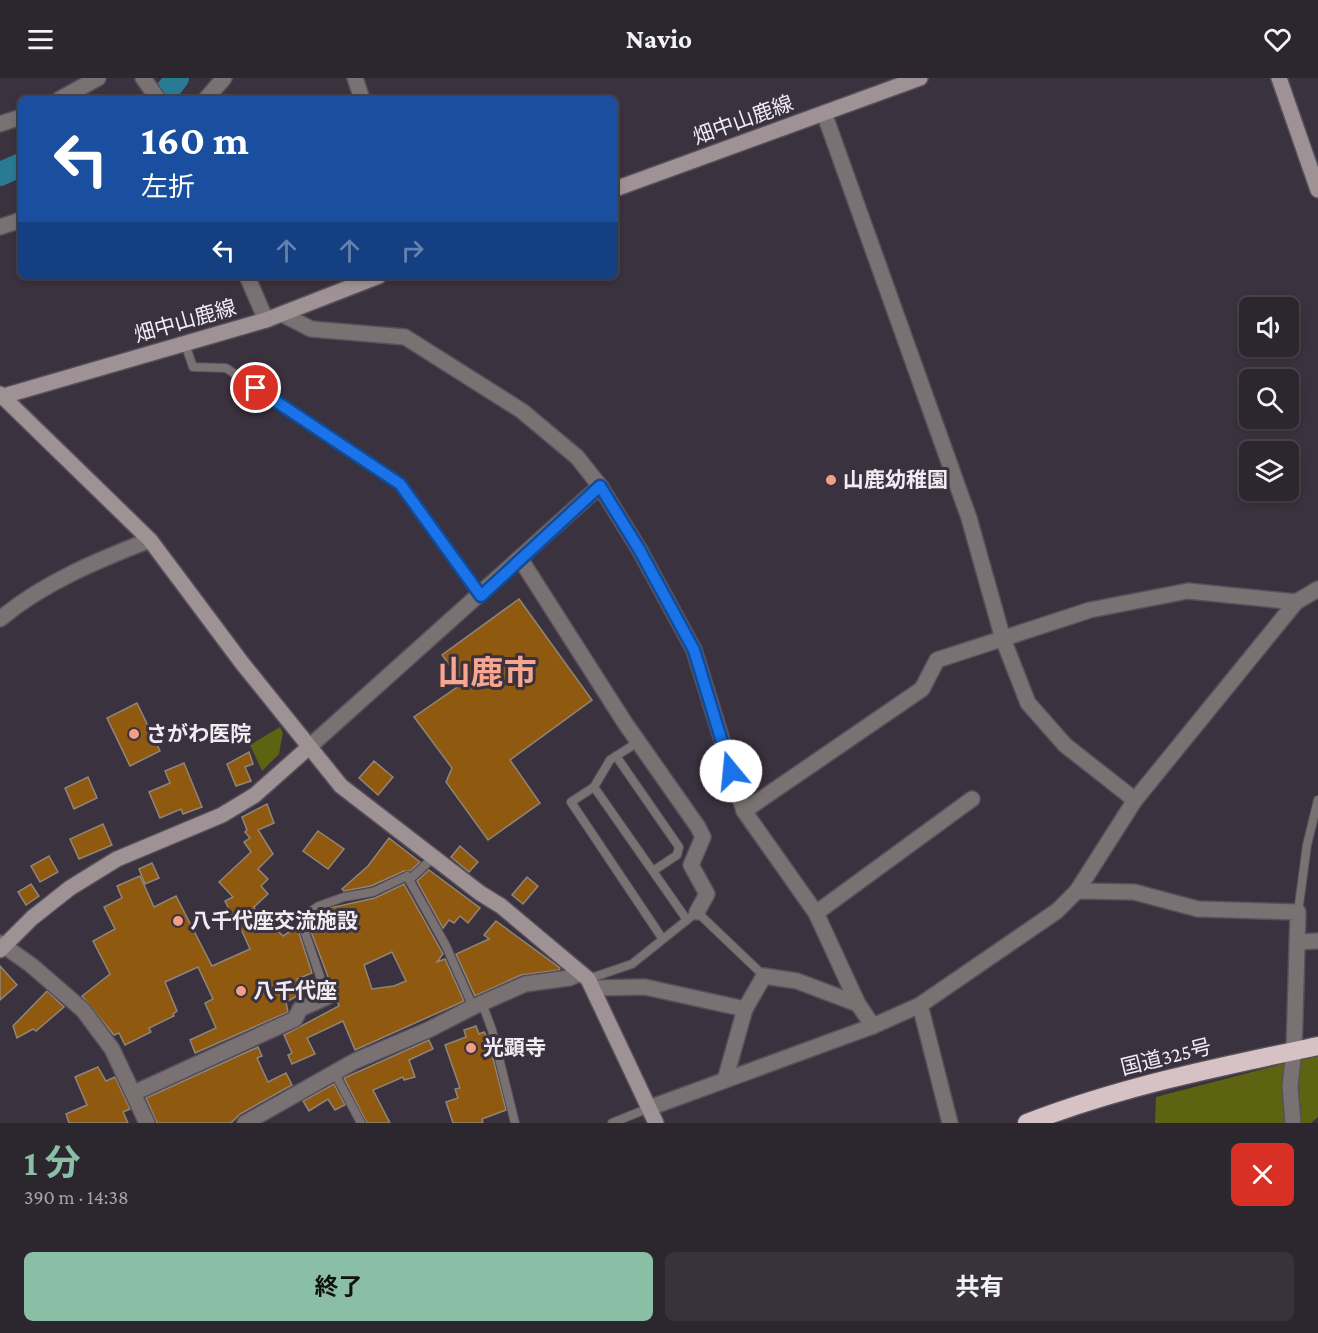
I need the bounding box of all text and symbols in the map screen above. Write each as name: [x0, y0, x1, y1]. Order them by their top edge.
icon: menu: [24, 23, 57, 56]
icon: heart: [1261, 23, 1294, 56]
text: Navio: [626, 24, 692, 54]
street label: 畑中山鹿線: [690, 91, 796, 149]
text: 160 m: [141, 116, 249, 163]
icon: left: [42, 120, 120, 198]
text: 左折: [141, 172, 195, 202]
icon: left: [207, 234, 240, 267]
icon: ahead: [270, 234, 303, 267]
icon: ahead: [333, 234, 366, 267]
icon: right: [396, 234, 429, 267]
street label: 畑中山鹿線: [131, 295, 239, 347]
map controls: [1239, 297, 1299, 501]
button: sound: [1239, 297, 1299, 357]
pin: [230, 362, 281, 413]
button: search: [1239, 369, 1299, 429]
icon: arrive: [239, 371, 272, 404]
button: layers: [1239, 441, 1299, 501]
place label: 山鹿幼稚園: [843, 468, 948, 492]
marker: 山鹿幼稚園: [824, 473, 838, 487]
district label: 山鹿市: [438, 654, 537, 691]
place label: さがわ医院: [146, 722, 251, 746]
marker: さがわ医院: [127, 727, 141, 741]
position arrow: [699, 739, 763, 803]
place label: 八千代座交流施設: [190, 909, 358, 933]
marker: 八千代座交流施設: [171, 914, 185, 928]
place label: 八千代座: [253, 979, 337, 1003]
marker: 八千代座: [234, 984, 248, 998]
street label: 国道325号: [1118, 1034, 1214, 1080]
place label: 光顕寺: [483, 1036, 546, 1060]
marker: 光顕寺: [464, 1041, 478, 1055]
text: 1 分: [24, 1143, 80, 1183]
button: close: [1231, 1143, 1294, 1206]
text: 390 m · 14:38: [24, 1186, 129, 1208]
button: 終了: [24, 1252, 653, 1321]
button: 共有: [665, 1252, 1294, 1321]

